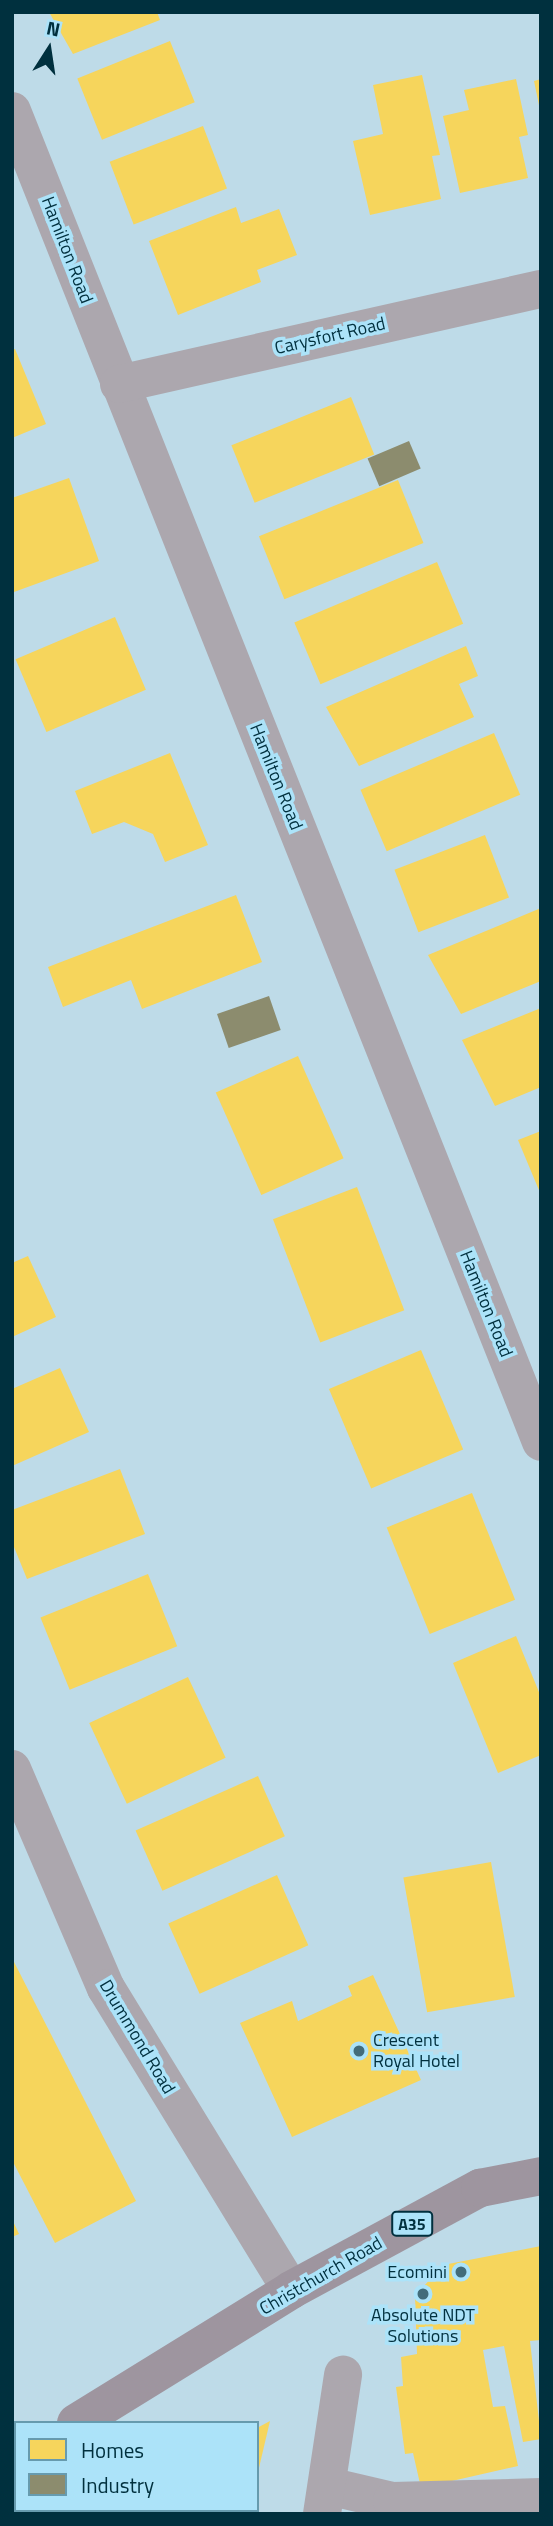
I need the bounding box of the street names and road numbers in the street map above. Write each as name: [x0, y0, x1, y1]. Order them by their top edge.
street label: Hamilton Road: [37, 194, 97, 306]
street label: Carysfort Road: [273, 313, 387, 359]
street label: Hamilton Road: [245, 721, 307, 833]
street label: Hamilton Road: [455, 1248, 517, 1360]
street label: Drummond Road: [94, 1976, 180, 2098]
road number: A35: [391, 2212, 433, 2236]
street label: Christchurch Road: [256, 2232, 386, 2320]

